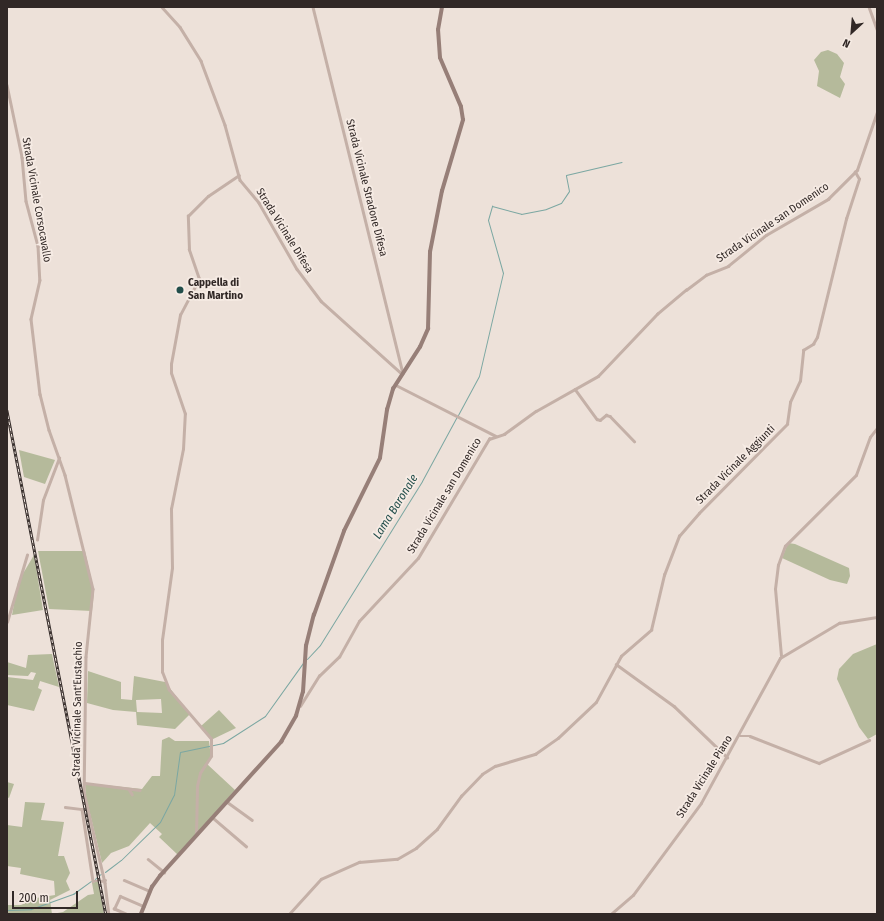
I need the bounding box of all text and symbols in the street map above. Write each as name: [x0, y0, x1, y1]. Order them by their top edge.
north arrow: [832, 12, 872, 52]
text: N: [841, 36, 852, 51]
street label: Strada Vicinale Stradone Difesa: [343, 118, 389, 258]
street label: Strada Vicinale Corsocavallo: [19, 137, 53, 263]
street label: Strada Vicinale san Domenico: [714, 180, 832, 266]
street label: Strada Vicinale Difesa: [253, 186, 315, 276]
place label: Cappella di San Martino: [188, 277, 243, 303]
marker: Cappella di San Martino: [175, 285, 185, 295]
street label: Strada Vicinale Aggiunti: [694, 423, 778, 507]
street label: Strada Vicinale san Domenico: [405, 436, 485, 556]
water label: Lama Baronale: [370, 472, 422, 542]
street label: Strada Vicinale Sant'Eustachio: [70, 641, 86, 777]
street label: Strada Vicinale Piano: [674, 733, 736, 821]
scale bar: [14, 883, 80, 909]
text: 200 m: [19, 891, 49, 905]

